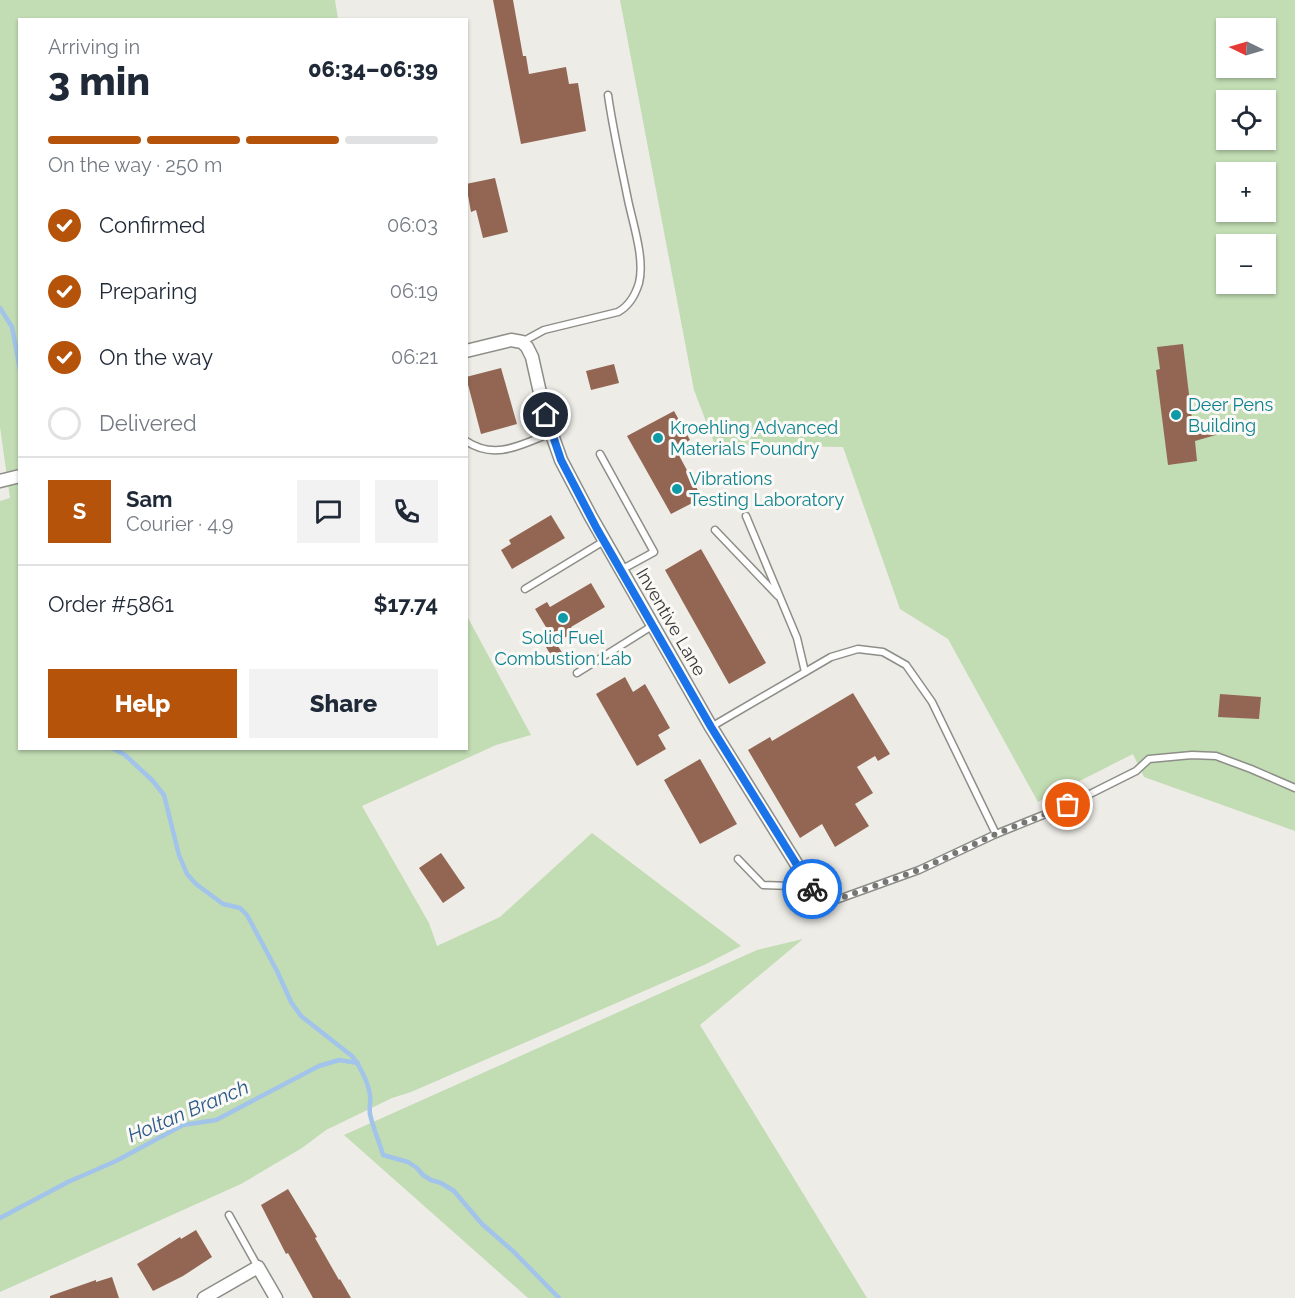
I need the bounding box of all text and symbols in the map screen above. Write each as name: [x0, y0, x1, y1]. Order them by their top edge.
north arrow: [1216, 18, 1276, 78]
map controls: [1216, 18, 1276, 294]
text: Arriving in: [48, 35, 140, 59]
text: 06:34–06:39: [308, 56, 438, 82]
text: 3 min: [48, 58, 150, 104]
button: locate: [1216, 90, 1276, 150]
text: On the way · 250 m: [48, 153, 222, 177]
button: +: [1216, 162, 1276, 222]
icon: check: [48, 209, 81, 242]
text: Confirmed: [99, 212, 206, 238]
text: 06:03: [387, 213, 438, 237]
button: −: [1216, 234, 1276, 294]
icon: check: [48, 275, 81, 308]
text: Preparing: [99, 278, 197, 304]
text: 06:19: [390, 279, 438, 303]
icon: check: [48, 341, 81, 374]
text: On the way: [99, 344, 213, 370]
text: 06:21: [391, 345, 438, 369]
pin: [520, 389, 571, 440]
place label: Deer Pens Building: [1188, 394, 1274, 436]
icon: home: [529, 398, 562, 431]
marker: Deer Pens Building: [1169, 408, 1183, 422]
text: Delivered: [99, 410, 197, 436]
place label: Kroehling Advanced Materials Foundry: [670, 417, 838, 459]
marker: Kroehling Advanced Materials Foundry: [651, 431, 665, 445]
place label: Vibrations Testing Laboratory: [689, 468, 844, 510]
button: chat: [297, 480, 360, 543]
button: phone: [375, 480, 438, 543]
marker: Vibrations Testing Laboratory: [670, 482, 684, 496]
text: Sam: [126, 486, 173, 512]
text: S: [73, 498, 86, 524]
text: Courier · 4.9: [126, 512, 234, 536]
street label: Inventive Lane: [632, 564, 711, 680]
text: Order #5861: [48, 591, 174, 617]
text: $17.74: [373, 591, 438, 617]
marker: Solid Fuel Combustion Lab: [556, 611, 570, 625]
place label: Solid Fuel Combustion Lab: [494, 627, 632, 669]
button: Help: [48, 669, 237, 738]
button: Share: [249, 669, 438, 738]
pin: [1042, 779, 1093, 830]
icon: bag: [1051, 788, 1084, 821]
courier: [782, 859, 842, 919]
icon: bike: [796, 873, 829, 906]
water label: Holtan Branch: [124, 1075, 252, 1147]

